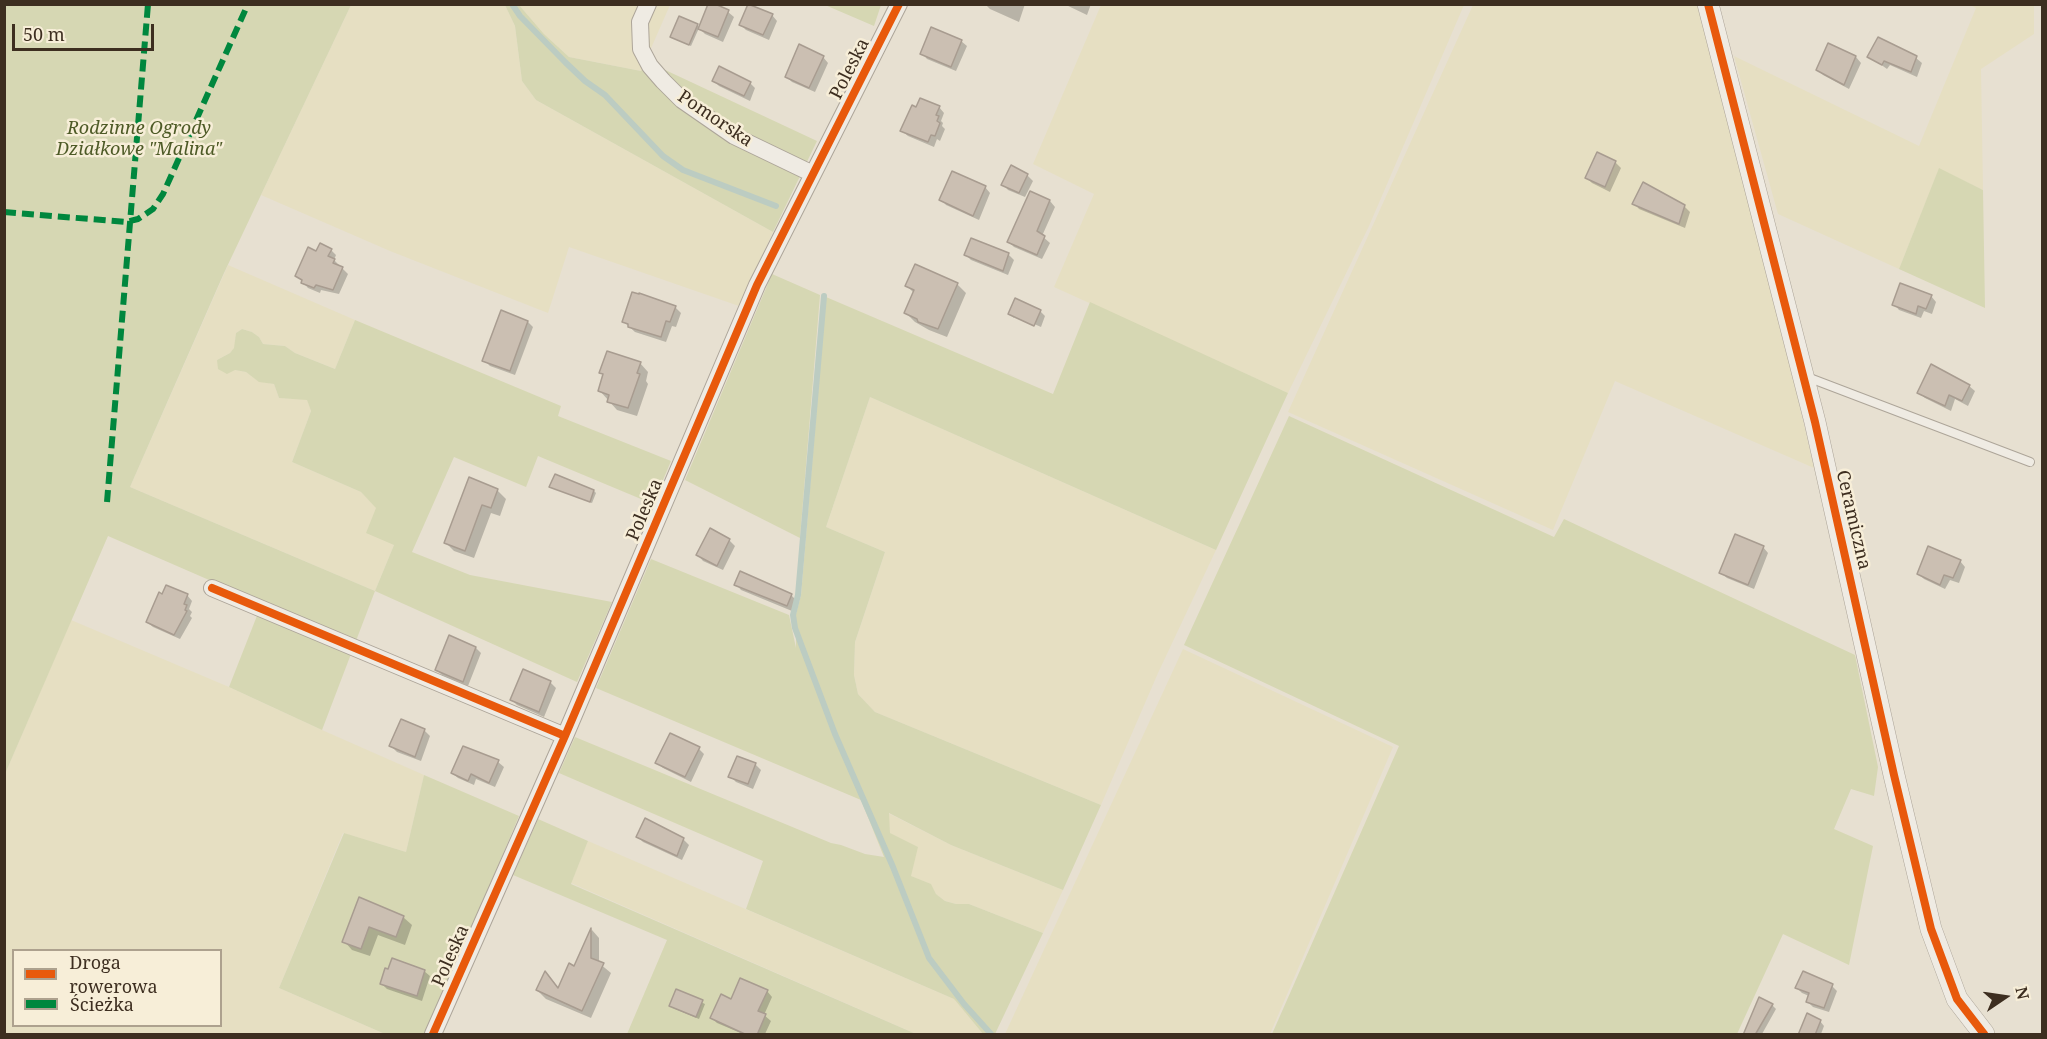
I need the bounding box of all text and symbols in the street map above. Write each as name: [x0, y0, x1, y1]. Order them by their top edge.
scale bar: [15, 12, 158, 50]
text: 50 m: [23, 22, 65, 46]
street label: Poleska: [826, 35, 874, 103]
street label: Pomorska: [673, 86, 757, 152]
park label: Rodzinne Ogrody Działkowe "Malina": [56, 118, 222, 160]
street label: Ceramiczna: [1831, 468, 1875, 572]
street label: Poleska: [622, 476, 668, 544]
street label: Poleska: [428, 922, 474, 990]
legend: [12, 949, 222, 1027]
text: Droga rowerowa: [69, 950, 158, 998]
north arrow: [1975, 967, 2035, 1027]
text: N: [2010, 984, 2035, 1002]
text: Ścieżka: [70, 992, 134, 1016]

